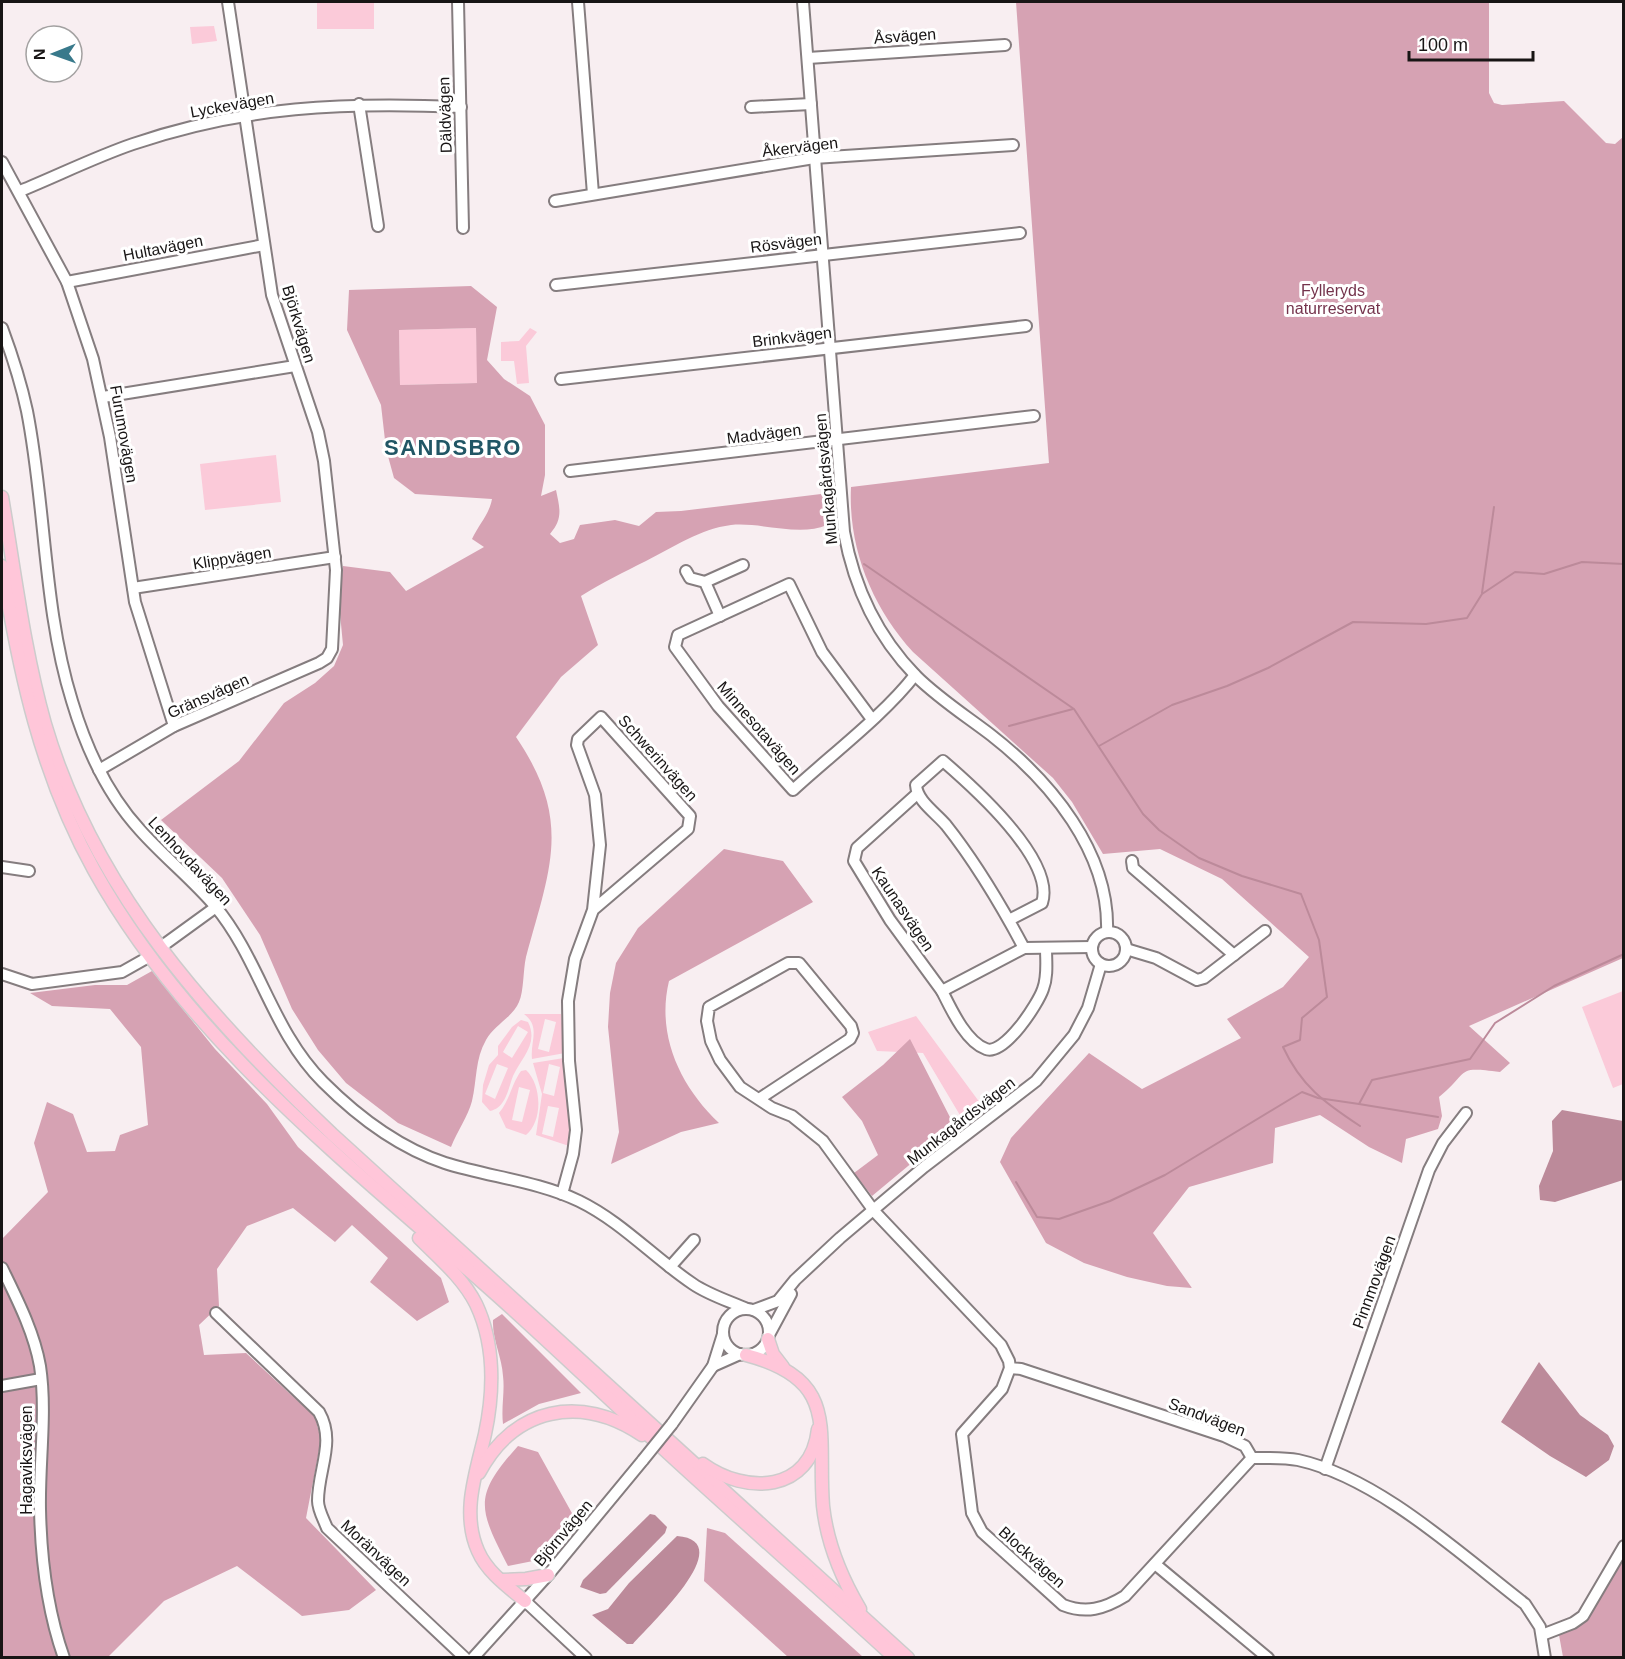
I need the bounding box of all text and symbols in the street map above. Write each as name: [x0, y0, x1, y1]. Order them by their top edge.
north arrow: [24, 24, 84, 84]
street label: Åsvägen: [873, 24, 937, 47]
scale bar: [1409, 24, 1534, 62]
text: 100 m: [1418, 35, 1468, 55]
text: N: [31, 48, 48, 60]
street label: Däldvägen: [435, 76, 455, 154]
street label: Lyckevägen: [189, 89, 275, 121]
street label: Åkervägen: [761, 133, 839, 160]
street label: Rösvägen: [749, 230, 823, 256]
street label: Hultavägen: [122, 232, 204, 264]
park label: Fylleryds naturreservat: [1286, 282, 1381, 317]
street label: Björkvägen: [279, 283, 319, 365]
street label: Brinkvägen: [751, 324, 833, 350]
street label: Furumovägen: [107, 384, 141, 484]
street label: Munkagårdsvägen: [812, 413, 840, 545]
street label: Madvägen: [726, 421, 802, 447]
district label: SANDSBRO: [384, 435, 522, 460]
street label: Klippvägen: [192, 543, 272, 573]
street label: Gränsvägen: [165, 671, 251, 721]
street label: Minnesotavägen: [714, 678, 804, 778]
street label: Schwerinvägen: [615, 712, 701, 804]
street label: Lenhovdavägen: [145, 814, 235, 908]
street label: Kaunasvägen: [869, 864, 937, 954]
street label: Munkagårdsvägen: [904, 1074, 1018, 1168]
street label: Pinnmovägen: [1349, 1233, 1399, 1331]
street label: Sandvägen: [1166, 1395, 1248, 1439]
street label: Hagaviksvägen: [18, 1405, 35, 1515]
street label: Björnvägen: [530, 1497, 596, 1569]
street label: Moränvägen: [338, 1516, 414, 1590]
street label: Blockvägen: [996, 1523, 1068, 1591]

